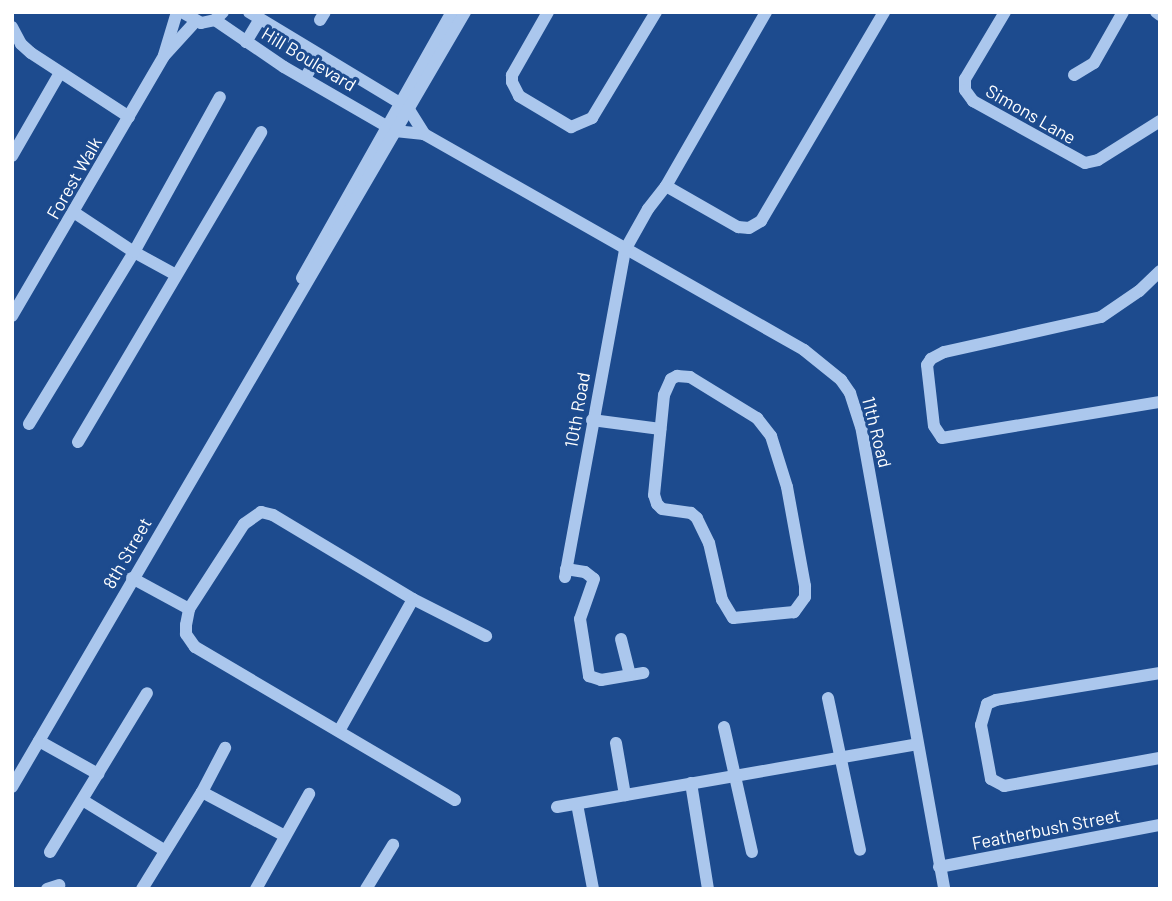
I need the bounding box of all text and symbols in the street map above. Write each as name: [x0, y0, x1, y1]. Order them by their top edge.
street label: Hill Boulevard: [258, 22, 360, 96]
street label: Simons Lane: [982, 80, 1080, 148]
street label: Forest Walk: [42, 133, 106, 223]
street label: 10th Road: [560, 371, 594, 449]
street label: 11th Road: [858, 394, 896, 470]
street label: 8th Street: [98, 514, 156, 592]
street label: Featherbush Street: [970, 804, 1122, 854]

